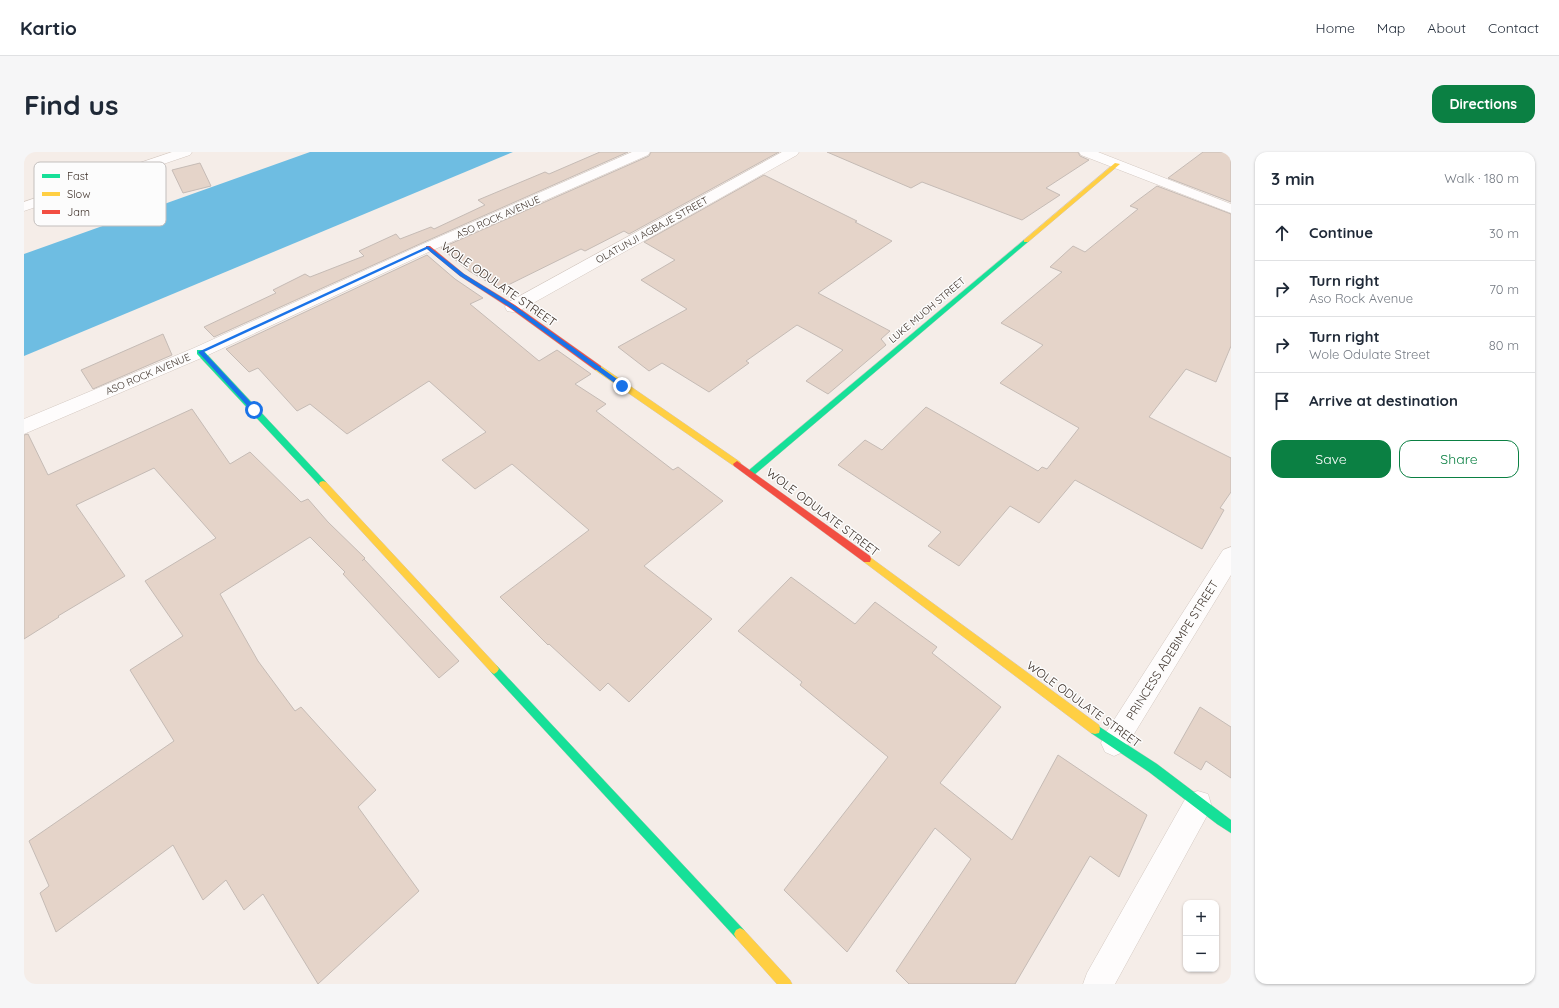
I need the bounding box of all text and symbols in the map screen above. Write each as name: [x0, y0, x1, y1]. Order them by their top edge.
text: Kartio: [20, 16, 77, 40]
text: Home: [1316, 19, 1355, 37]
text: Map: [1377, 19, 1405, 37]
text: About: [1427, 19, 1466, 37]
text: Contact: [1488, 19, 1539, 37]
button: Directions: [1432, 85, 1535, 123]
text: Find us: [24, 87, 118, 122]
legend: [34, 162, 166, 226]
text: 3 min: [1271, 168, 1315, 189]
text: Fast: [67, 169, 89, 183]
text: Walk · 180 m: [1444, 170, 1519, 186]
text: Slow: [67, 187, 91, 201]
street label: ASO ROCK AVENUE: [454, 192, 542, 241]
street label: OLATUNJI AGBAJE STREET: [593, 194, 711, 266]
text: Jam: [67, 205, 90, 219]
icon: ahead: [1271, 222, 1293, 244]
text: Continue: [1309, 223, 1373, 242]
text: 30 m: [1489, 225, 1519, 241]
street label: WOLE ODULATE STREET: [438, 238, 560, 330]
text: Turn right: [1309, 271, 1380, 290]
street label: LUKE MUOH STREET: [886, 274, 968, 346]
icon: right: [1271, 278, 1293, 300]
text: 70 m: [1489, 281, 1519, 297]
text: Aso Rock Avenue: [1309, 290, 1413, 306]
text: Turn right: [1309, 327, 1380, 346]
icon: right: [1271, 334, 1293, 356]
text: 80 m: [1489, 337, 1519, 353]
text: Wole Odulate Street: [1309, 346, 1430, 362]
street label: ASO ROCK AVENUE: [104, 350, 193, 398]
route end: [613, 377, 631, 395]
icon: arrive: [1271, 390, 1293, 412]
text: Arrive at destination: [1309, 391, 1458, 410]
route start: [245, 401, 263, 419]
button: Save: [1271, 440, 1391, 478]
button: Share: [1399, 440, 1519, 478]
street label: WOLE ODULATE STREET: [764, 465, 882, 559]
street label: PRINCESS ADEBIMPE STREET: [1123, 577, 1221, 723]
street label: WOLE ODULATE STREET: [1024, 658, 1144, 750]
map controls: [1183, 900, 1219, 972]
button: +: [1183, 900, 1219, 936]
button: −: [1183, 936, 1219, 972]

